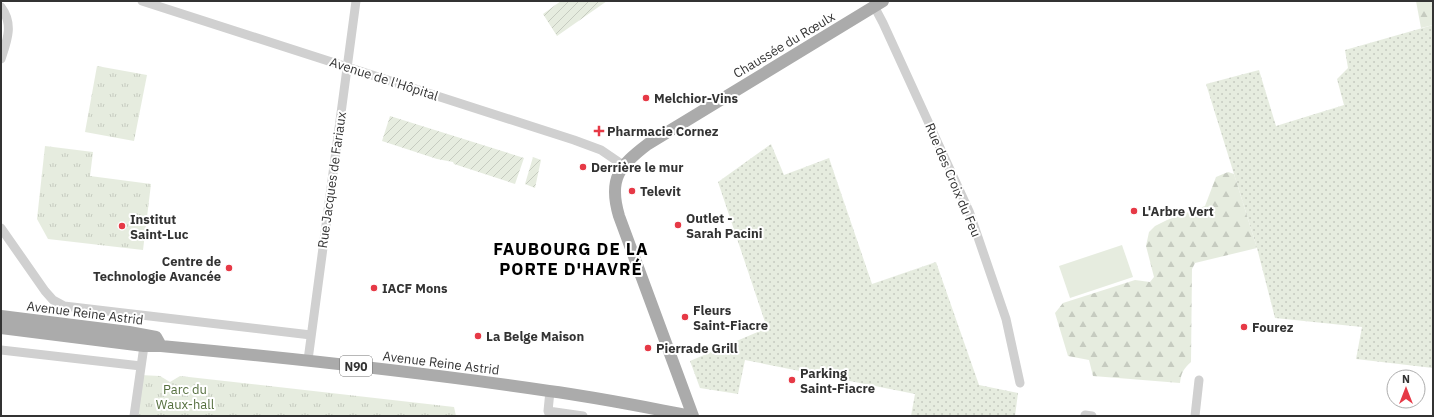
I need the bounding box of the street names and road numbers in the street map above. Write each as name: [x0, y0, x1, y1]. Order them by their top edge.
street label: Chaussée du Rœulx: [730, 8, 838, 82]
street label: Avenue de l'Hôpital: [328, 53, 441, 105]
street label: Rue Jacques de Fariaux: [314, 110, 350, 249]
street label: Rue des Croix du Feu: [921, 120, 985, 240]
street label: Avenue Reine Astrid: [26, 297, 144, 329]
street label: Avenue Reine Astrid: [382, 347, 500, 379]
road number: N90: [340, 356, 372, 376]

